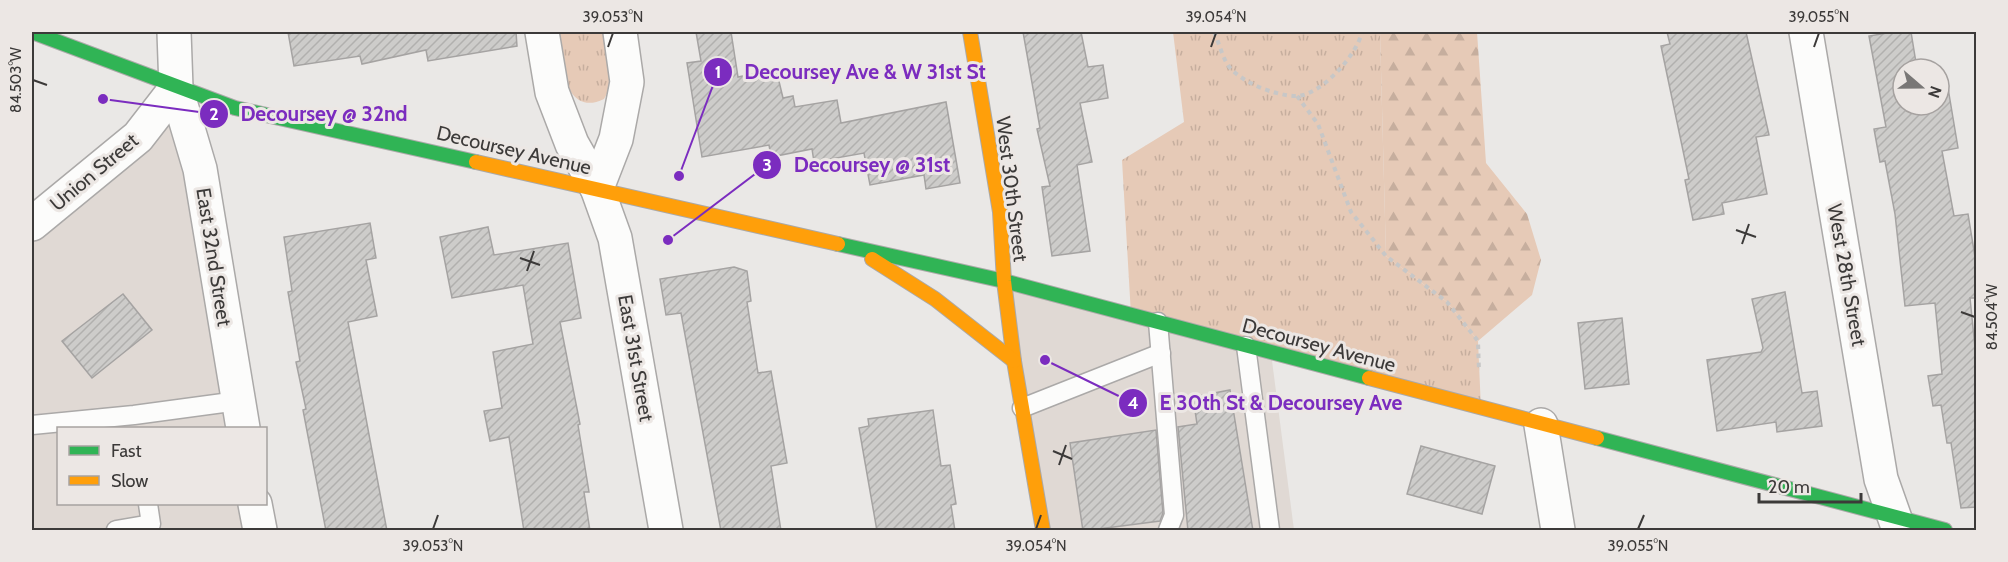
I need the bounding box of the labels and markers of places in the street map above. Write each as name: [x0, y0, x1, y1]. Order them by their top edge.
callout: Decoursey Ave & W 31st St: [703, 52, 998, 91]
callout: Decoursey @ 32nd: [199, 94, 420, 133]
callout: Decoursey @ 31st: [752, 145, 962, 184]
callout: E 30th St & Decoursey Ave: [1118, 384, 1415, 423]

